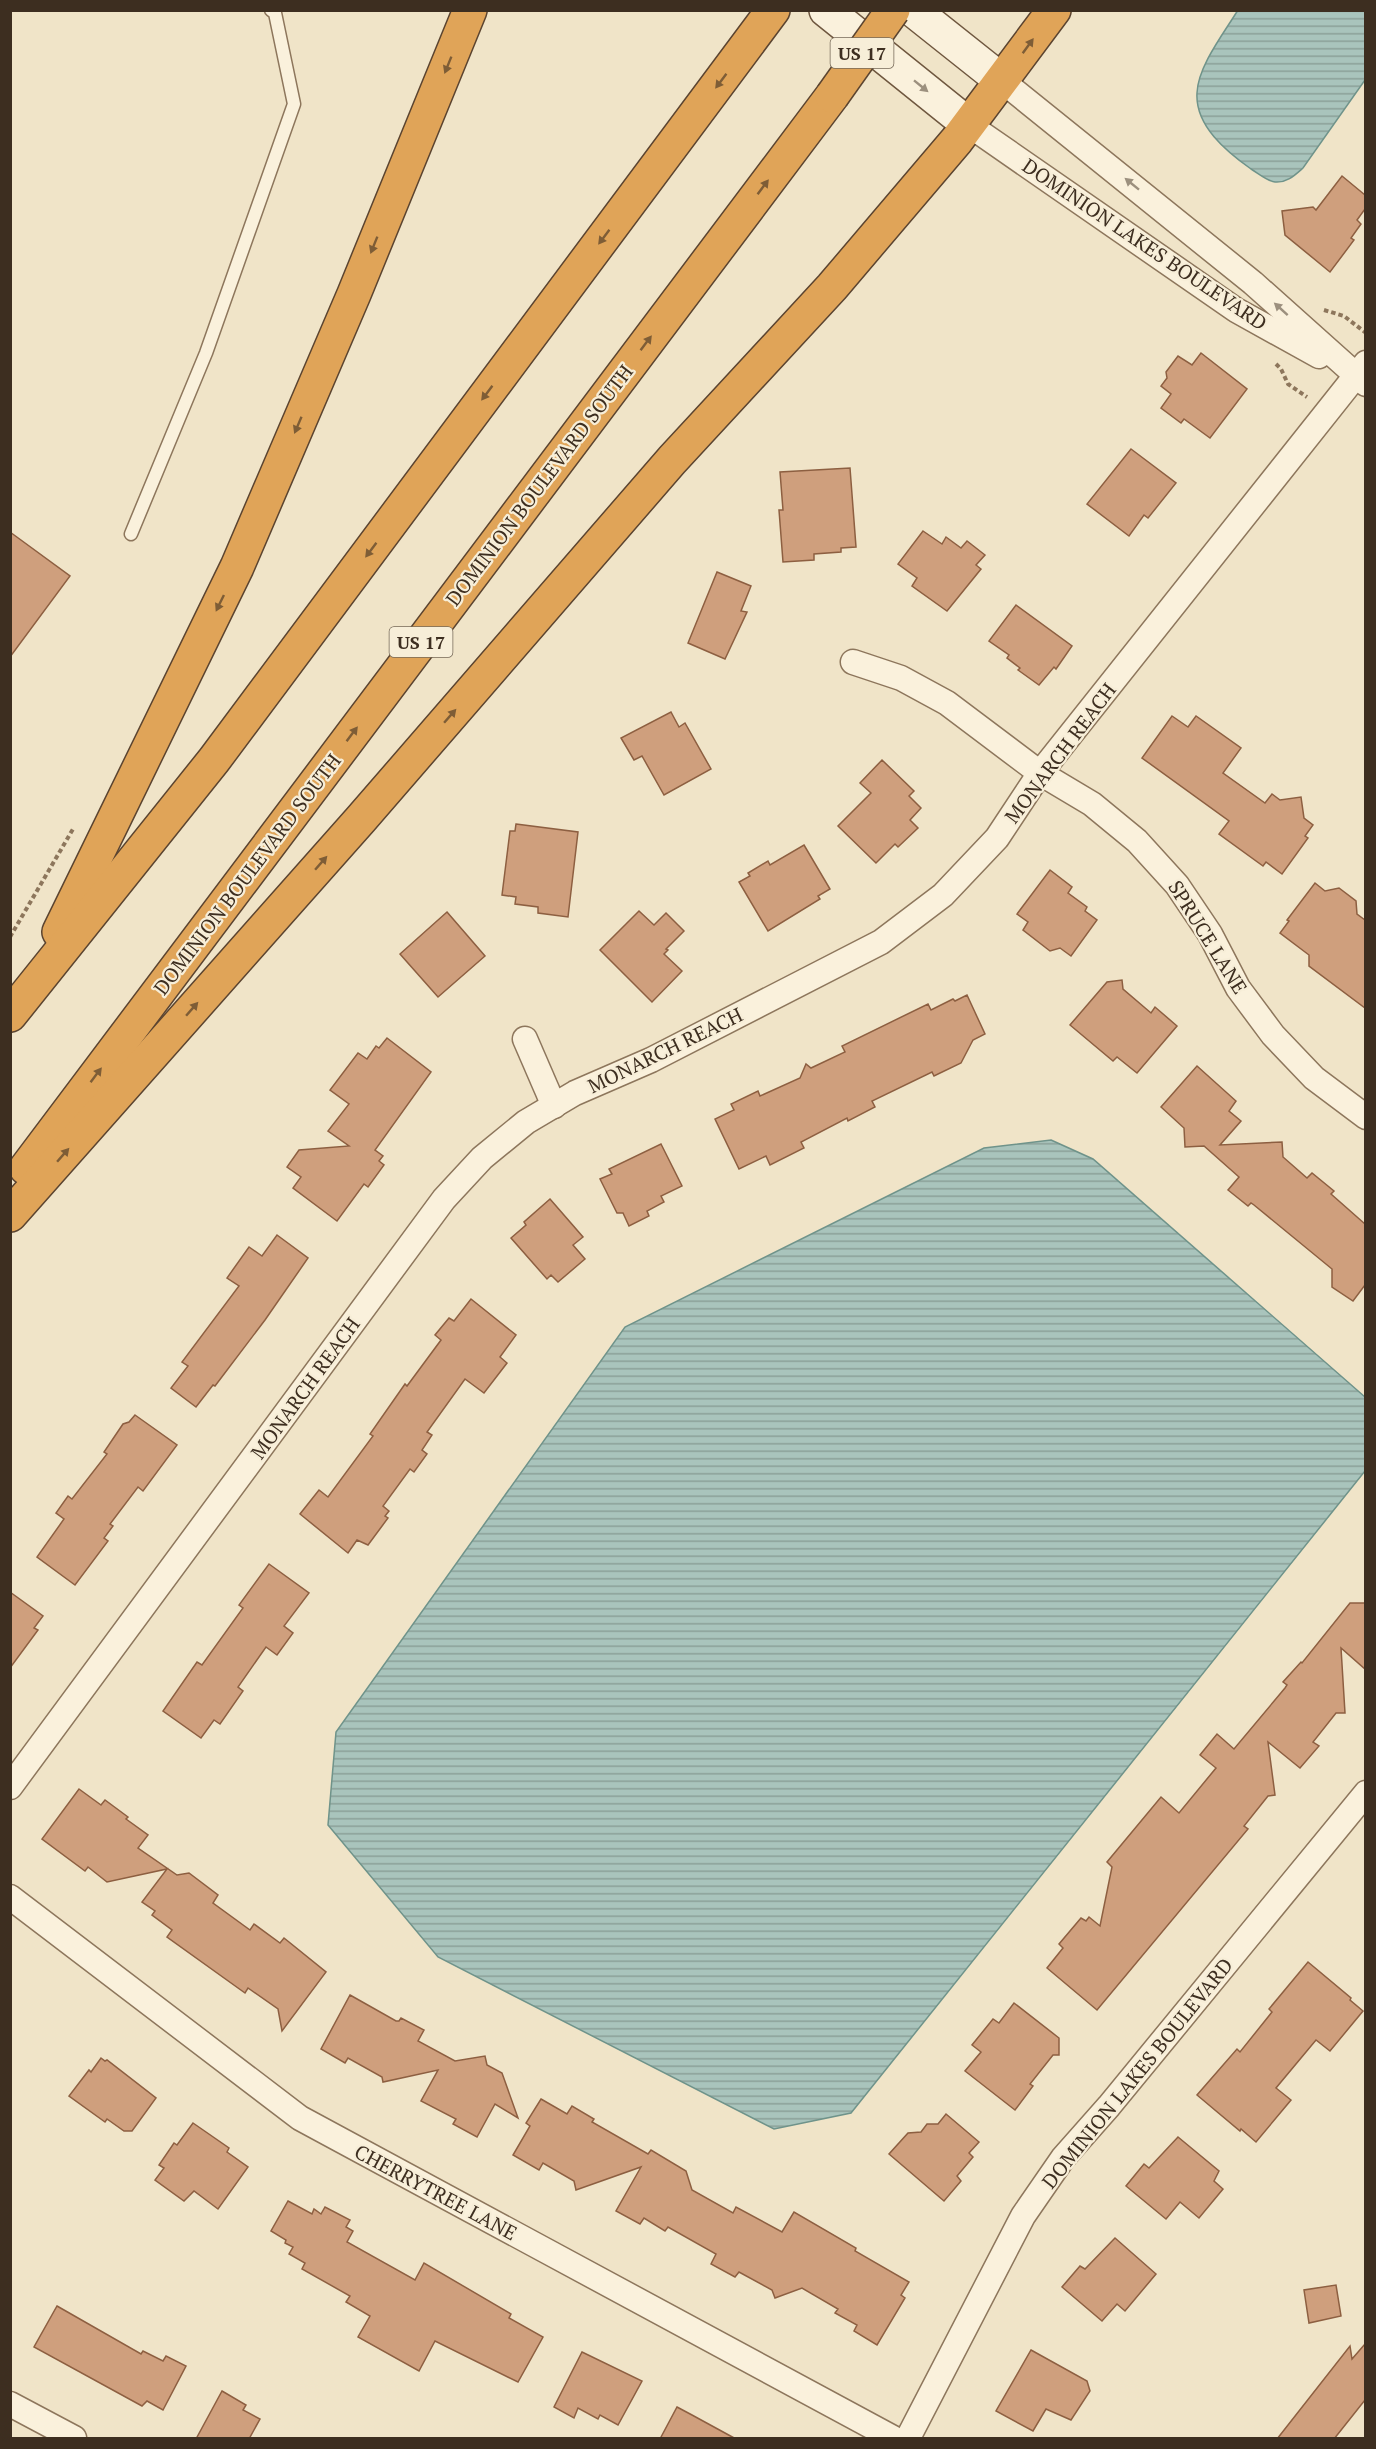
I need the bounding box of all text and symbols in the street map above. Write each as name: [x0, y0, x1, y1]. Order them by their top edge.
road number: US 17: [830, 38, 894, 68]
one-way arrow: [1022, 38, 1034, 54]
one-way arrow: [443, 56, 453, 74]
one-way arrow: [715, 73, 727, 88]
one-way arrow: [913, 80, 928, 92]
street label: DOMINION LAKES BOULEVARD: [1017, 152, 1273, 336]
one-way arrow: [1124, 177, 1140, 190]
one-way arrow: [757, 180, 769, 196]
one-way arrow: [598, 229, 610, 245]
one-way arrow: [369, 236, 378, 254]
one-way arrow: [1274, 302, 1289, 316]
one-way arrow: [640, 336, 652, 352]
street label: DOMINION BOULEVARD SOUTH: [439, 359, 639, 611]
one-way arrow: [482, 386, 494, 401]
one-way arrow: [293, 416, 303, 434]
one-way arrow: [365, 542, 377, 557]
one-way arrow: [215, 595, 224, 612]
road number: US 17: [390, 627, 452, 657]
street label: MONARCH REACH: [998, 677, 1122, 829]
one-way arrow: [443, 709, 456, 724]
one-way arrow: [346, 726, 358, 742]
street label: DOMINION BOULEVARD SOUTH: [147, 748, 347, 1000]
one-way arrow: [315, 855, 328, 871]
street label: SPRUCE LANE: [1162, 875, 1254, 999]
street label: MONARCH REACH: [583, 1001, 747, 1099]
one-way arrow: [185, 1002, 198, 1017]
one-way arrow: [90, 1067, 102, 1083]
one-way arrow: [56, 1148, 69, 1163]
street label: MONARCH REACH: [244, 1312, 366, 1464]
street label: DOMINION LAKES BOULEVARD: [1035, 1952, 1239, 2194]
street label: CHERRYTREE LANE: [350, 2138, 522, 2246]

